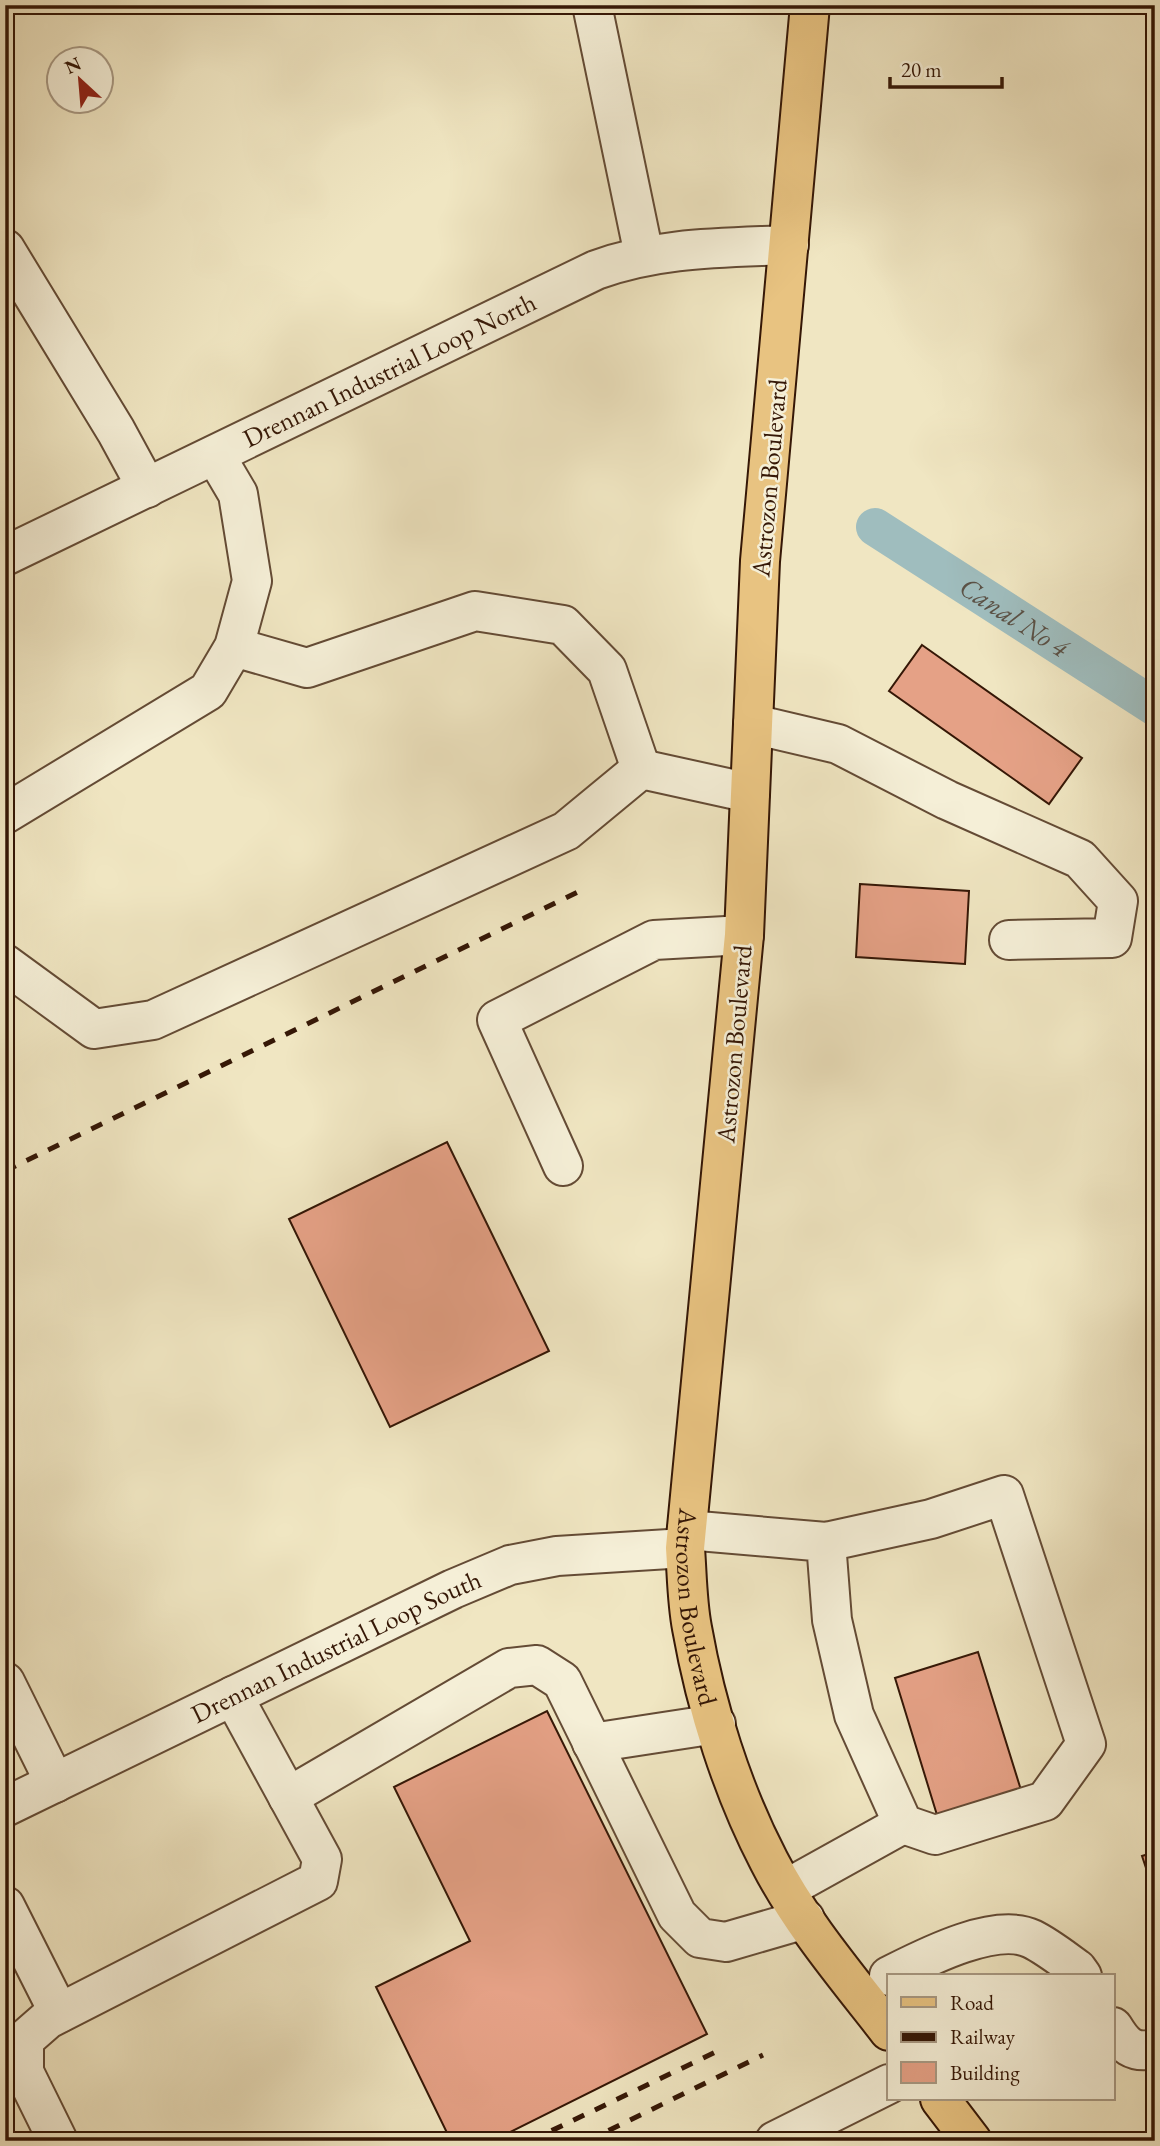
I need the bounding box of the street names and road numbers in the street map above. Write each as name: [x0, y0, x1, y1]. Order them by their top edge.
street label: Drennan Industrial Loop North: [237, 285, 541, 455]
street label: Astrozon Boulevard: [743, 377, 795, 579]
street label: Astrozon Boulevard: [708, 943, 760, 1145]
street label: Astrozon Boulevard: [668, 1506, 726, 1710]
street label: Drennan Industrial Loop South: [185, 1562, 486, 1731]

